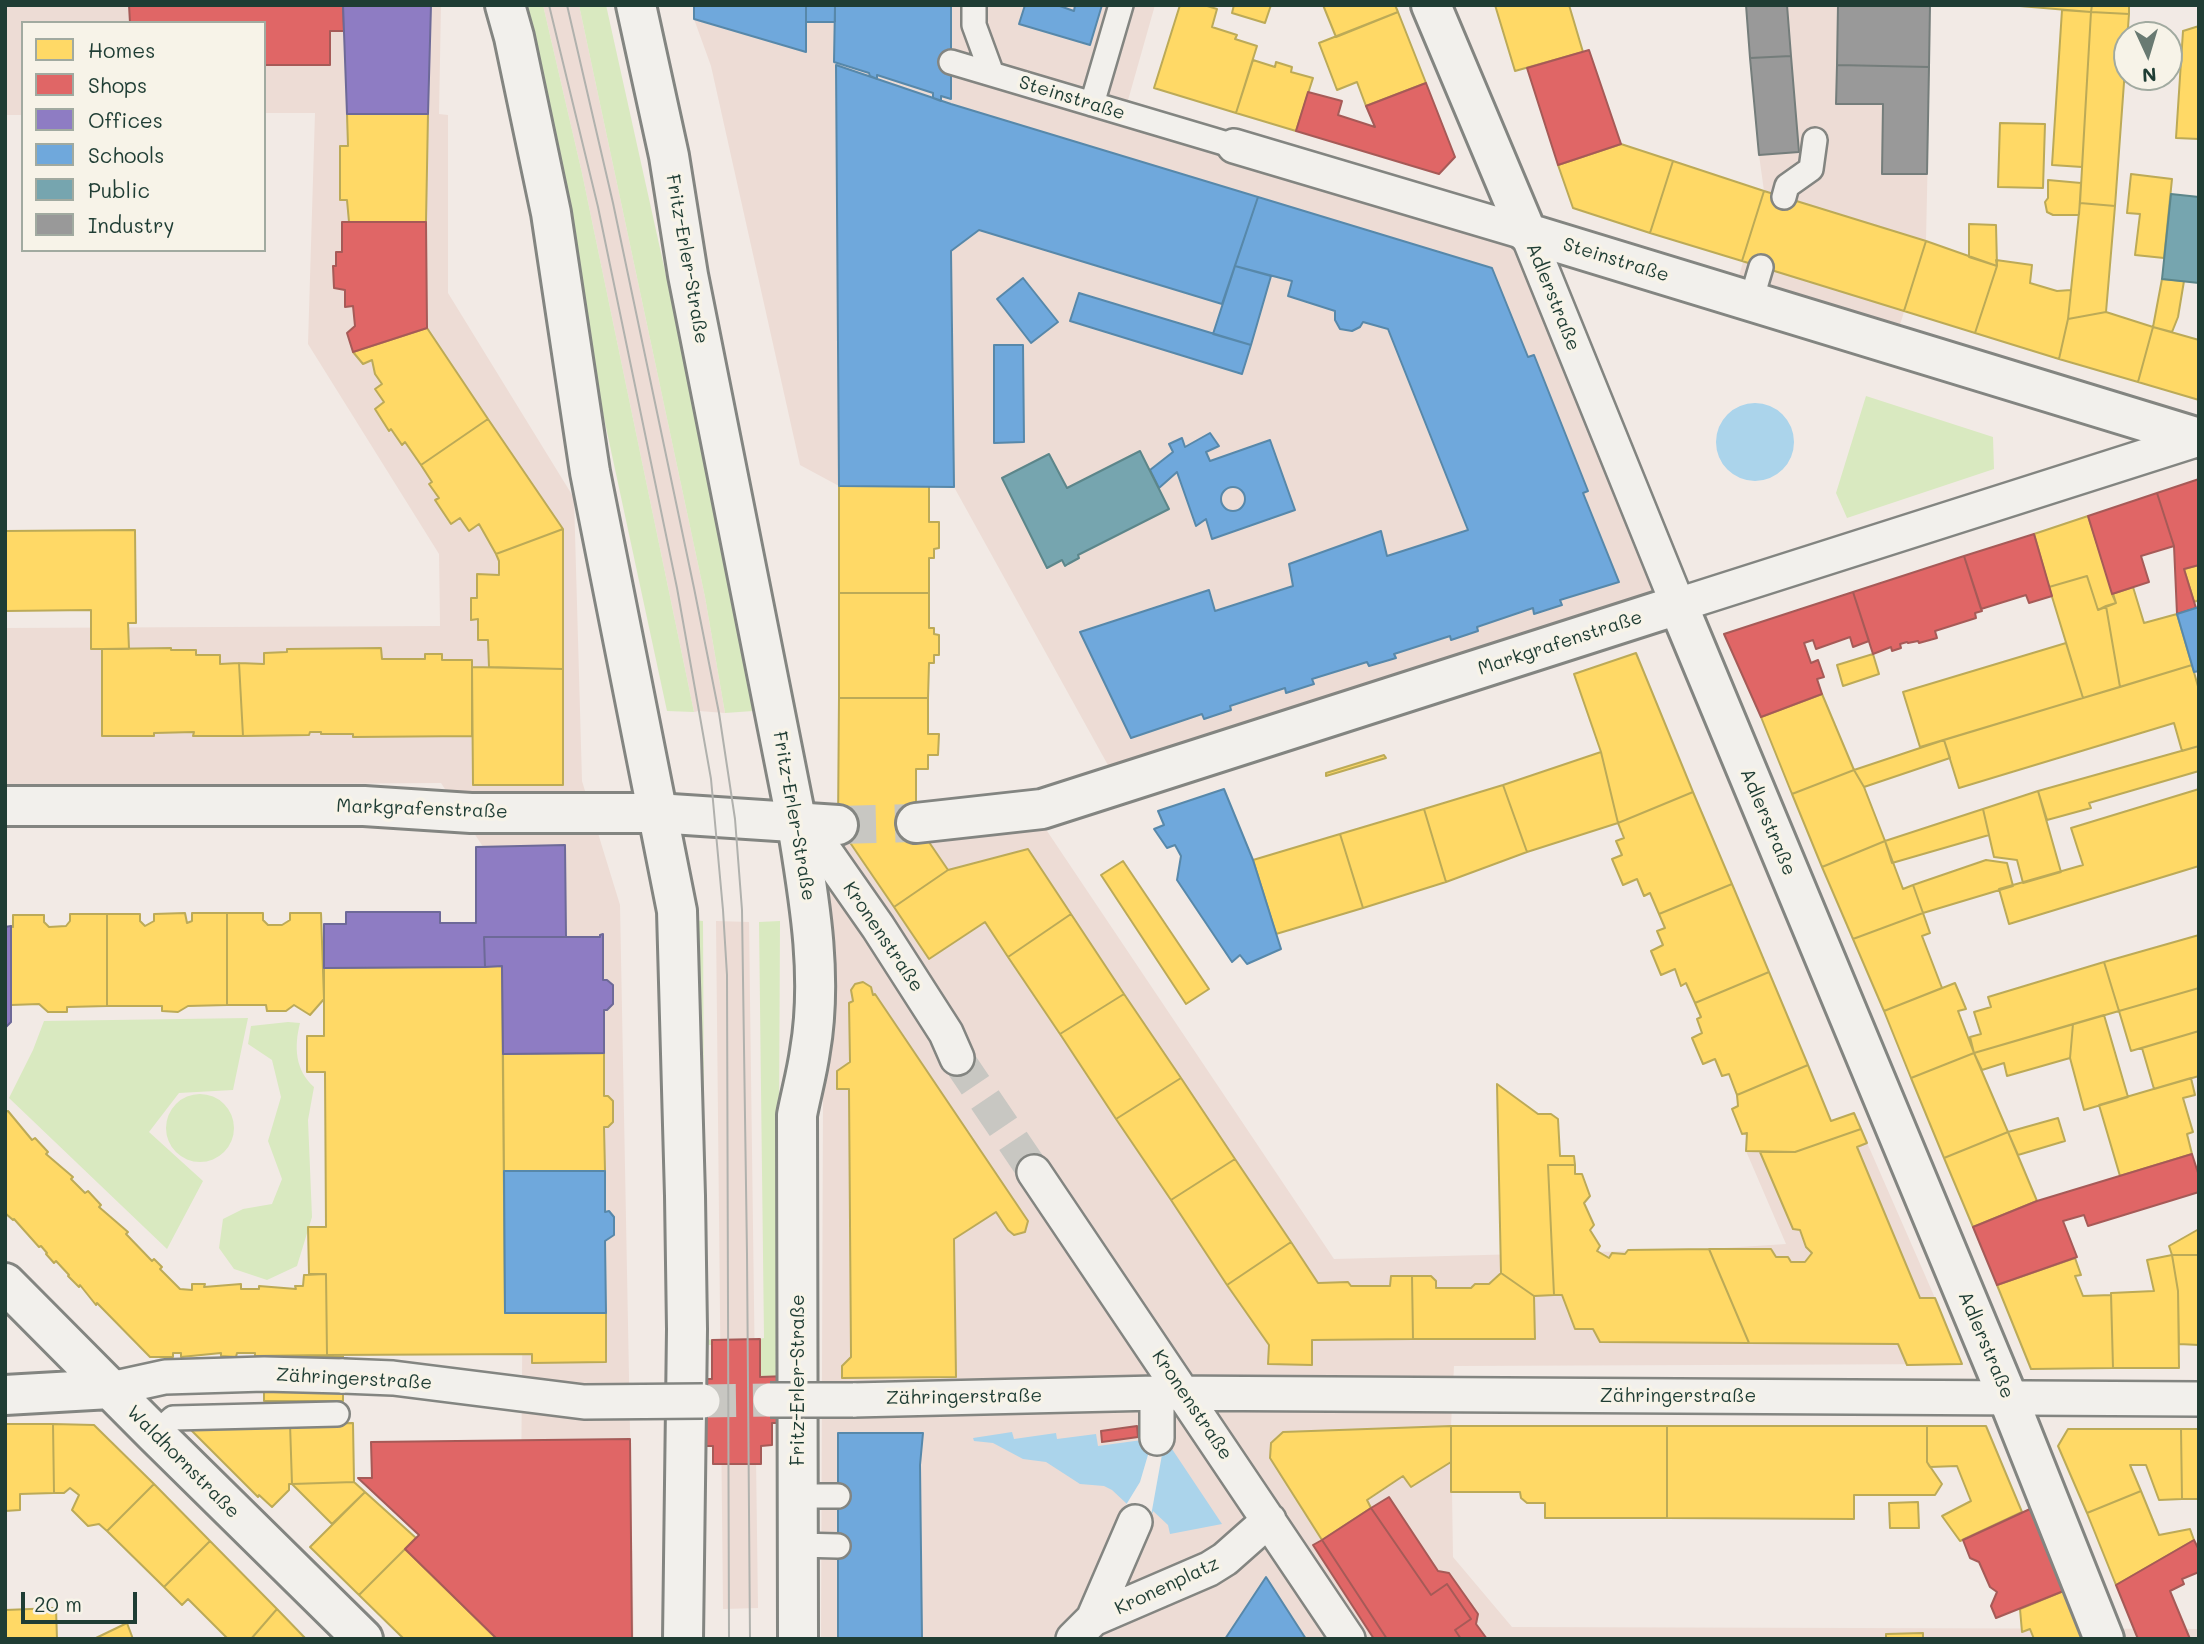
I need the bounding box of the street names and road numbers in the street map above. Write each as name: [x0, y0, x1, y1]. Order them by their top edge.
street label: Steinstraße: [1016, 71, 1128, 125]
street label: Fritz-Erler-Straße: [661, 172, 713, 346]
street label: Steinstraße: [1560, 233, 1672, 287]
street label: Adlerstraße: [1521, 240, 1585, 354]
street label: Markgrafenstraße: [1475, 606, 1645, 680]
street label: Fritz-Erler-Straße: [768, 729, 820, 903]
street label: Adlerstraße: [1735, 765, 1801, 879]
street label: Markgrafenstraße: [336, 795, 508, 823]
street label: Kronenstraße: [838, 878, 928, 996]
street label: Adlerstraße: [1953, 1288, 2019, 1402]
street label: Fritz-Erler-Straße: [787, 1294, 809, 1466]
street label: Kronenstraße: [1147, 1346, 1237, 1464]
street label: Zähringerstraße: [275, 1364, 433, 1394]
street label: Zähringerstraße: [886, 1384, 1042, 1410]
street label: Zähringerstraße: [1600, 1385, 1756, 1407]
street label: Waldhornstraße: [122, 1401, 244, 1523]
street label: Kronenplatz: [1111, 1552, 1223, 1620]

